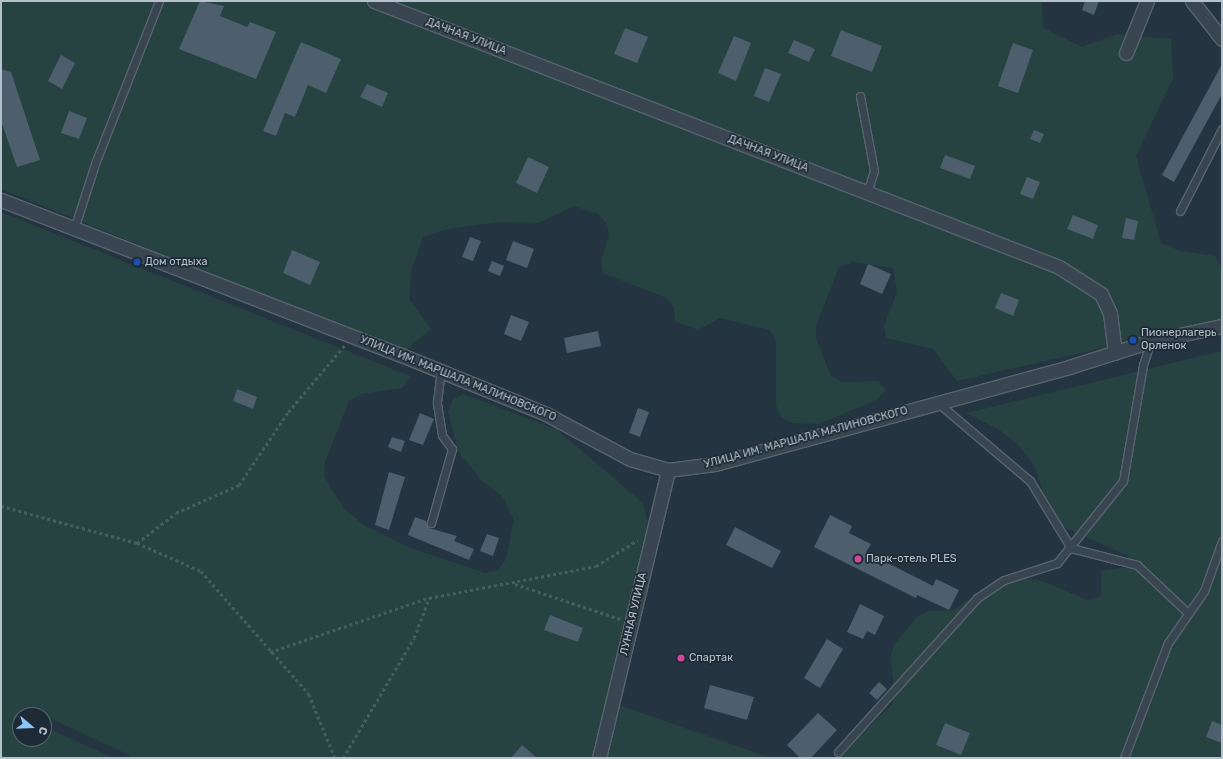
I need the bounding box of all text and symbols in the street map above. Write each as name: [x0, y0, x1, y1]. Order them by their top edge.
street label: ДАЧНАЯ УЛИЦА: [424, 16, 508, 58]
street label: ДАЧНАЯ УЛИЦА: [726, 133, 810, 175]
place label: Дом отдыха: [145, 255, 208, 269]
marker: Дом отдыха: [132, 257, 142, 267]
place label: Пионерлагерь Орленок: [1141, 327, 1216, 353]
street label: УЛИЦА ИМ. МАРШАЛА МАЛИНОВСКОГО: [358, 333, 558, 425]
marker: Пионерлагерь Орленок: [1128, 335, 1138, 345]
street label: УЛИЦА ИМ. МАРШАЛА МАЛИНОВСКОГО: [703, 404, 909, 472]
place label: Парк-отель PLES: [866, 552, 957, 566]
marker: Парк-отель PLES: [853, 554, 863, 564]
street label: ЛУННАЯ УЛИЦА: [618, 571, 650, 657]
place label: Спартак: [689, 651, 733, 665]
marker: Спартак: [676, 653, 686, 663]
north arrow: [12, 707, 52, 747]
text: С: [35, 725, 50, 737]

